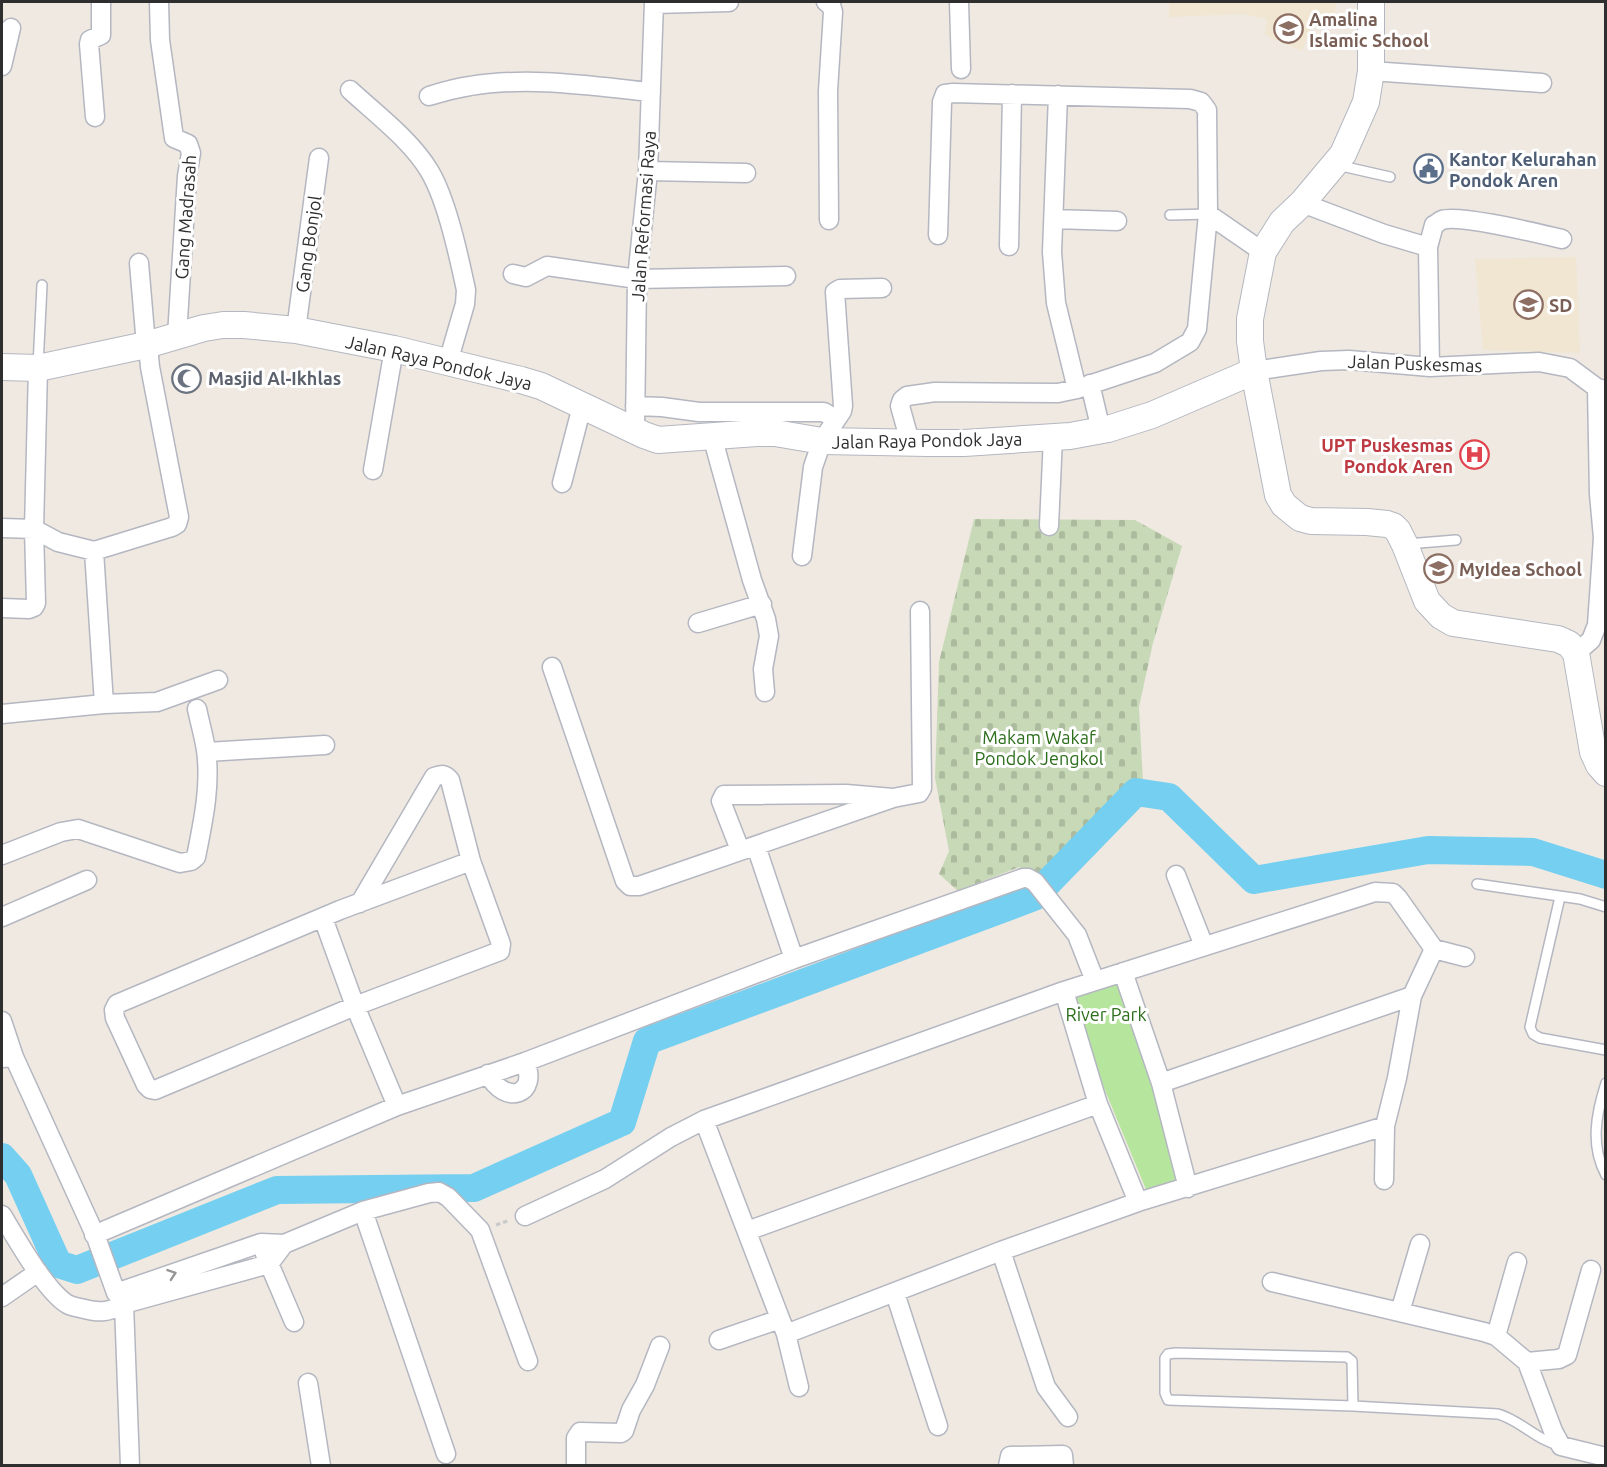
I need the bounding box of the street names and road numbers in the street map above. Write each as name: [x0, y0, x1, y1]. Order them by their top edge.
street label: Jalan Reformasi Raya: [627, 130, 659, 302]
street label: Gang Madrasah: [171, 154, 199, 280]
street label: Gang Bonjol: [291, 194, 325, 294]
street label: Jalan Raya Pondok Jaya: [344, 331, 534, 393]
street label: Jalan Puskesmas: [1347, 351, 1483, 375]
street label: Jalan Raya Pondok Jaya: [832, 428, 1022, 452]

